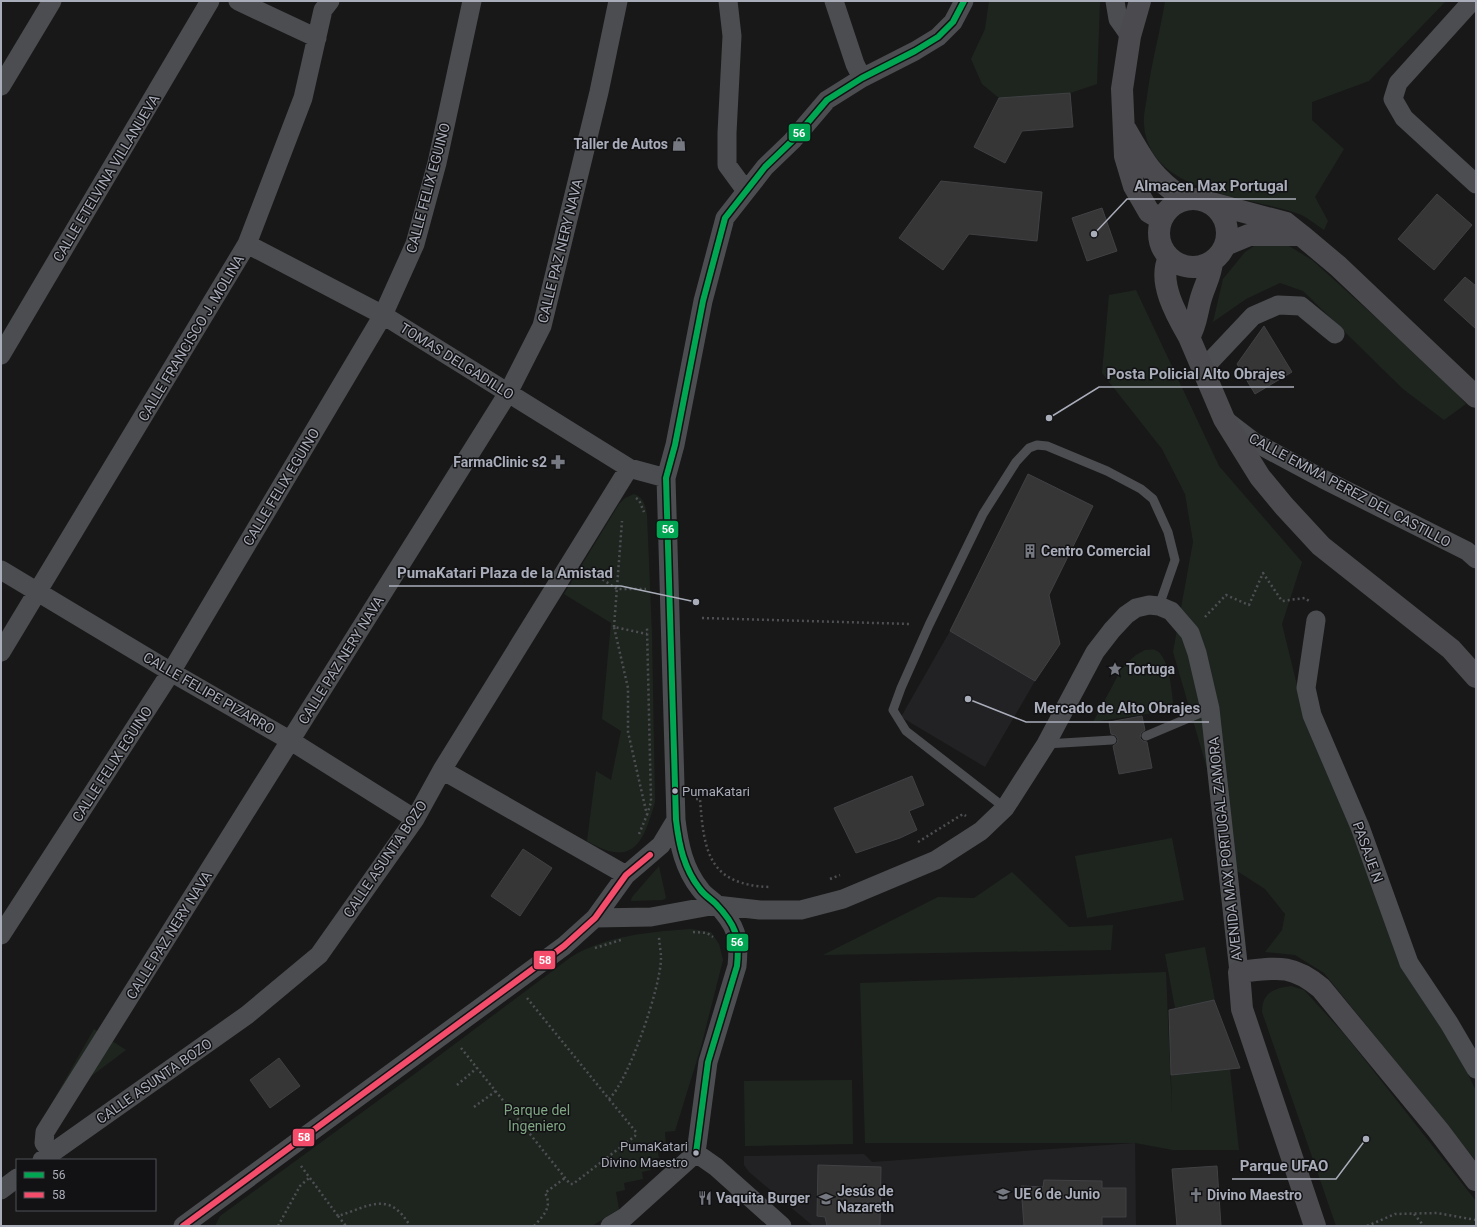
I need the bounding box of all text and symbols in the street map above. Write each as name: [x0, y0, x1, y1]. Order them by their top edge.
street label: CALLE ETELVINA VILLANUEVA: [50, 91, 162, 265]
street label: CALLE FELIX EGUINO: [403, 121, 453, 255]
line badge: 56: [788, 123, 811, 142]
text: 56: [793, 127, 805, 140]
place label: Taller de Autos: [574, 136, 668, 152]
shop icon: Taller de Autos: [671, 136, 687, 152]
callout: Almacen Max Portugal: [1127, 172, 1296, 199]
street label: CALLE PAZ NERY NAVA: [534, 177, 586, 325]
text: Almacen Max Portugal: [1134, 177, 1288, 195]
street label: CALLE FRANCISCO J. MOLINA: [135, 252, 247, 424]
street label: TOMAS DELGADILLO: [397, 319, 517, 403]
callout: Posta Policial Alto Obrajes: [1099, 360, 1294, 387]
text: Posta Policial Alto Obrajes: [1107, 365, 1286, 383]
street label: CALLE FELIX EGUINO: [240, 425, 322, 549]
street label: CALLE EMMA PEREZ DEL CASTILLO: [1246, 430, 1454, 550]
place label: FarmaClinic s2: [453, 454, 547, 470]
pharmacy icon: FarmaClinic s2: [550, 454, 566, 470]
line badge: 56: [656, 520, 679, 539]
text: 56: [662, 523, 674, 536]
building icon: Centro Comercial: [1022, 543, 1038, 559]
place label: Centro Comercial: [1041, 543, 1151, 559]
callout: PumaKatari Plaza de la Amistad: [389, 559, 621, 586]
text: PumaKatari Plaza de la Amistad: [397, 564, 613, 582]
street label: CALLE PAZ NERY NAVA: [295, 593, 387, 727]
street label: CALLE FELIPE PIZARRO: [140, 649, 278, 737]
place icon: Tortuga: [1107, 661, 1123, 677]
place label: Tortuga: [1126, 661, 1175, 677]
callout: Mercado de Alto Obrajes: [1026, 695, 1209, 722]
text: Mercado de Alto Obrajes: [1034, 699, 1200, 717]
street label: CALLE FELIX EGUINO: [69, 703, 155, 825]
street label: AVENIDA MAX PORTUGAL ZAMORA: [1205, 736, 1245, 962]
place label: PumaKatari: [682, 784, 750, 799]
marker: PumaKatari: [670, 786, 680, 796]
street label: CALLE ASUNTA BOZO: [340, 798, 430, 920]
street label: PASAJE N: [1350, 819, 1386, 885]
street label: CALLE PAZ NERY NAVA: [123, 868, 215, 1002]
line badge: 56: [726, 933, 749, 952]
text: 56: [731, 936, 743, 949]
line badge: 58: [533, 950, 556, 970]
text: 58: [539, 954, 551, 967]
street label: CALLE ASUNTA BOZO: [93, 1035, 215, 1127]
park label: Parque del Ingeniero: [504, 1102, 570, 1134]
line badge: 58: [292, 1128, 315, 1147]
text: 58: [298, 1131, 310, 1144]
place label: PumaKatari Divino Maestro: [601, 1139, 688, 1170]
marker: PumaKatari Divino Maestro: [691, 1148, 701, 1158]
callout: Parque UFAO: [1232, 1152, 1336, 1179]
text: Parque UFAO: [1240, 1157, 1328, 1175]
legend: [16, 1159, 156, 1211]
text: 56: [52, 1168, 66, 1182]
place label: Jesús de Nazareth: [837, 1183, 894, 1215]
school or university icon: UE 6 de Junio: [995, 1186, 1011, 1202]
place label: UE 6 de Junio: [1014, 1186, 1100, 1202]
church icon: Divino Maestro: [1188, 1187, 1204, 1203]
place label: Divino Maestro: [1207, 1187, 1302, 1203]
text: 58: [52, 1188, 66, 1202]
restaurant icon: Vaquita Burger: [697, 1190, 713, 1206]
place label: Vaquita Burger: [716, 1190, 810, 1206]
school or university icon: Jesús de Nazareth: [818, 1191, 834, 1207]

